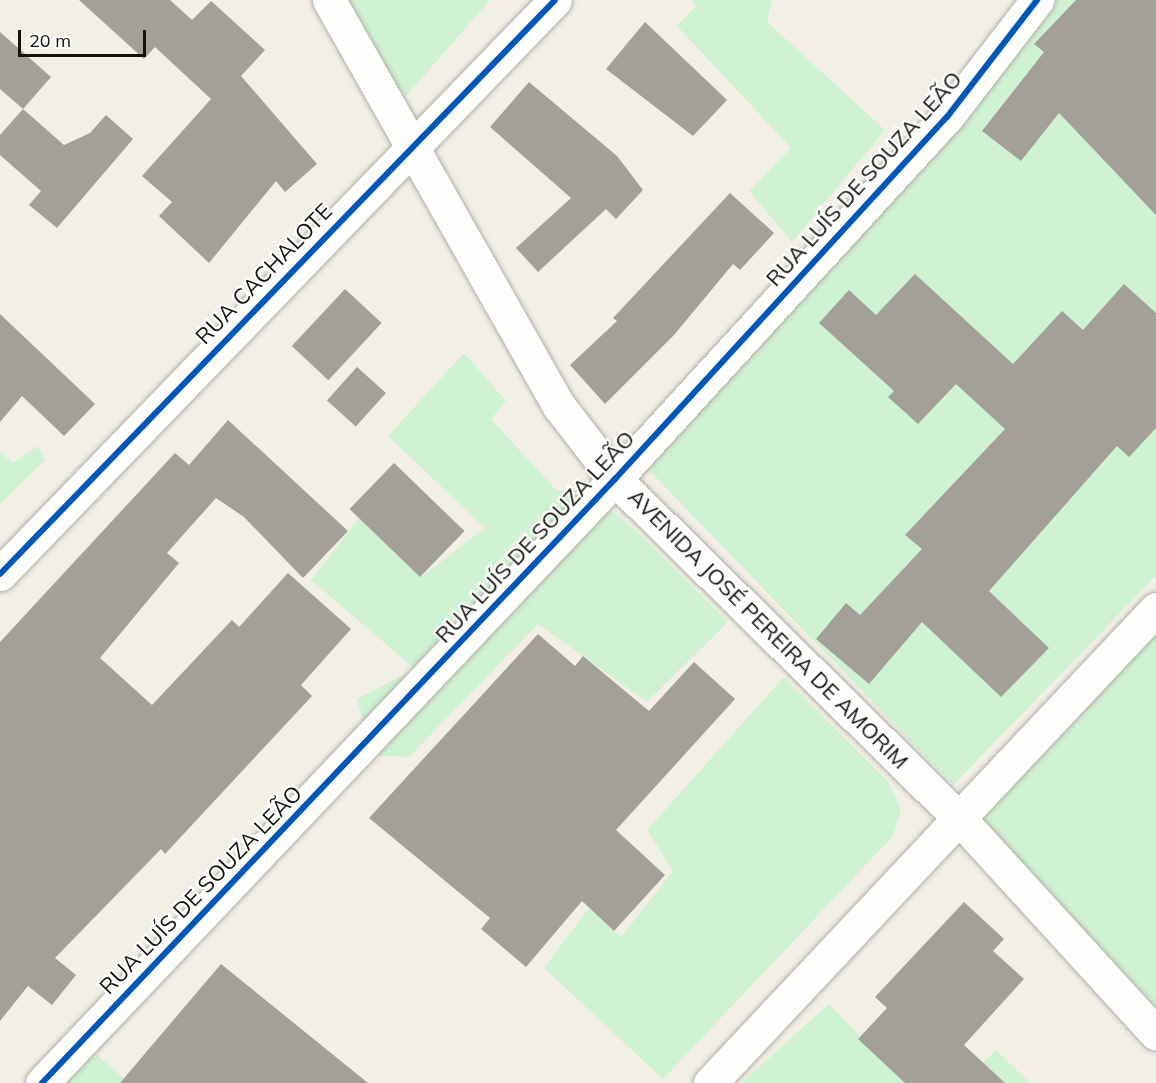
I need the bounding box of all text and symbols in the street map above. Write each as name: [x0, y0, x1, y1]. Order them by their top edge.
scale bar: [21, 18, 148, 56]
text: 20 m: [29, 29, 71, 52]
street label: RUA LUÍS DE SOUZA LEÃO: [761, 66, 967, 292]
street label: RUA CACHALOTE: [190, 198, 338, 350]
street label: RUA LUÍS DE SOUZA LEÃO: [430, 426, 640, 648]
street label: AVENIDA JOSÉ PEREIRA DE AMORIM: [623, 484, 913, 774]
street label: RUA LUÍS DE SOUZA LEÃO: [94, 780, 308, 1000]

